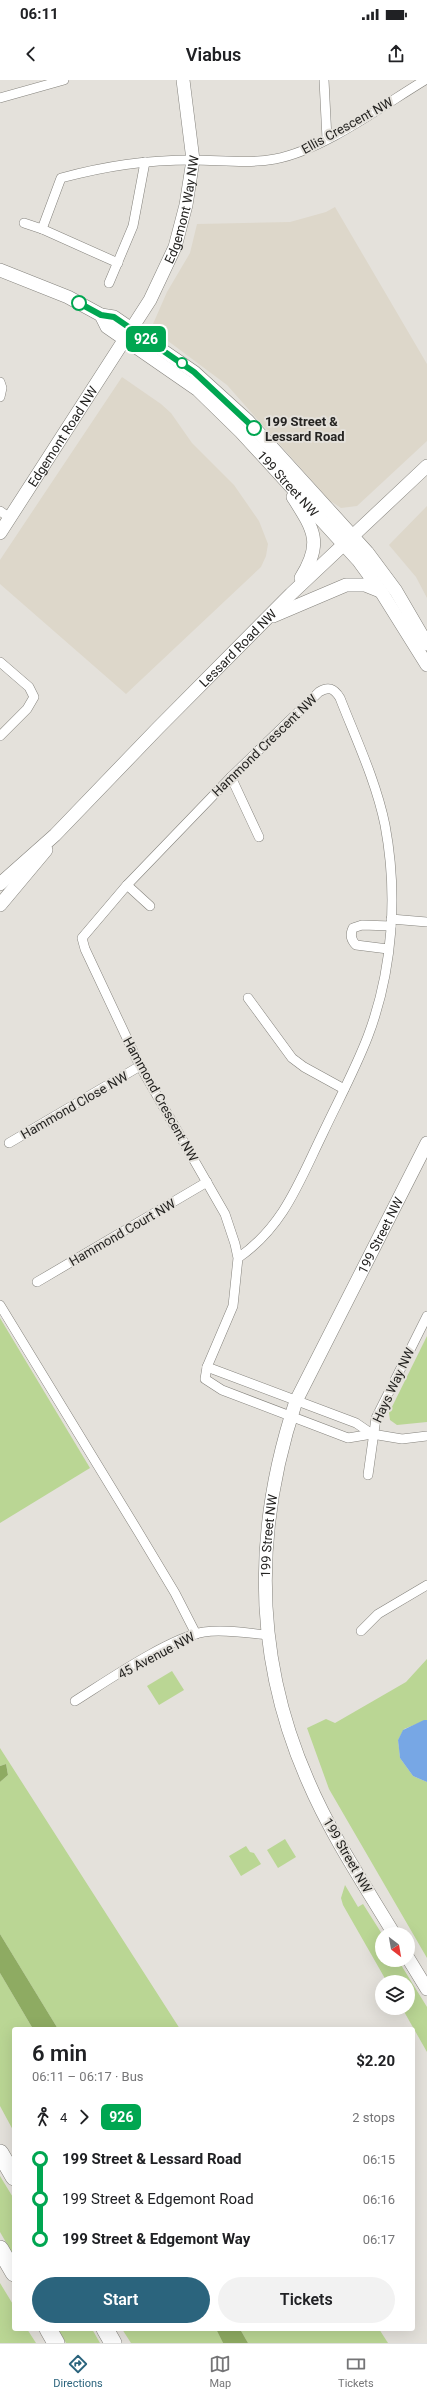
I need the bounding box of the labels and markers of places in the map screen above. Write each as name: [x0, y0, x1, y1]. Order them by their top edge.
unlabelled marker: [71, 295, 87, 311]
unlabelled marker: [176, 357, 188, 369]
place label: 199 Street & Lessard Road: [265, 414, 345, 444]
marker: 199 Street & Lessard Road: [246, 420, 262, 436]

